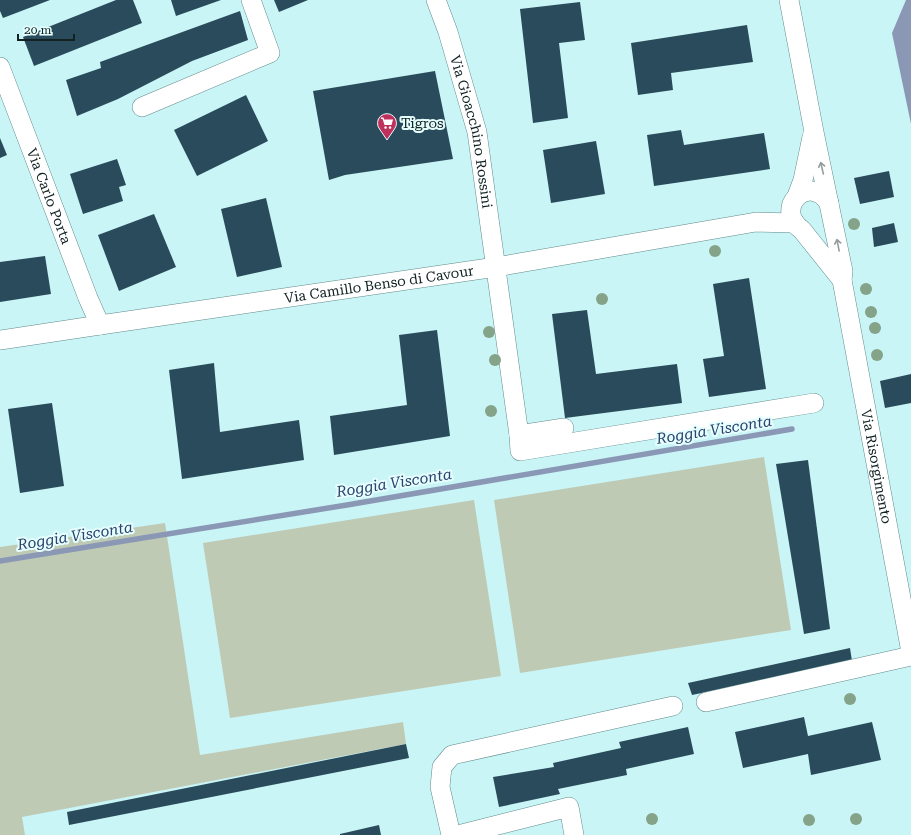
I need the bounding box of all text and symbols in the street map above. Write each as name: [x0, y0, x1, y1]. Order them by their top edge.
scale bar: [18, 16, 74, 42]
text: 20 m: [24, 23, 51, 37]
street label: Via Gioacchino Rossini: [447, 53, 496, 210]
supermarket icon: Tigros: [376, 112, 398, 140]
place label: Tigros: [401, 115, 444, 131]
street label: Via Carlo Porta: [24, 146, 75, 247]
one-way arrow: [817, 161, 825, 174]
one-way arrow: [834, 239, 842, 252]
street label: Via Camillo Benso di Cavour: [283, 262, 475, 306]
street label: Via Risorgimento: [858, 408, 895, 525]
water label: Roggia Visconta: [654, 412, 773, 448]
water label: Roggia Visconta: [334, 465, 453, 501]
water label: Roggia Visconta: [15, 518, 134, 554]

